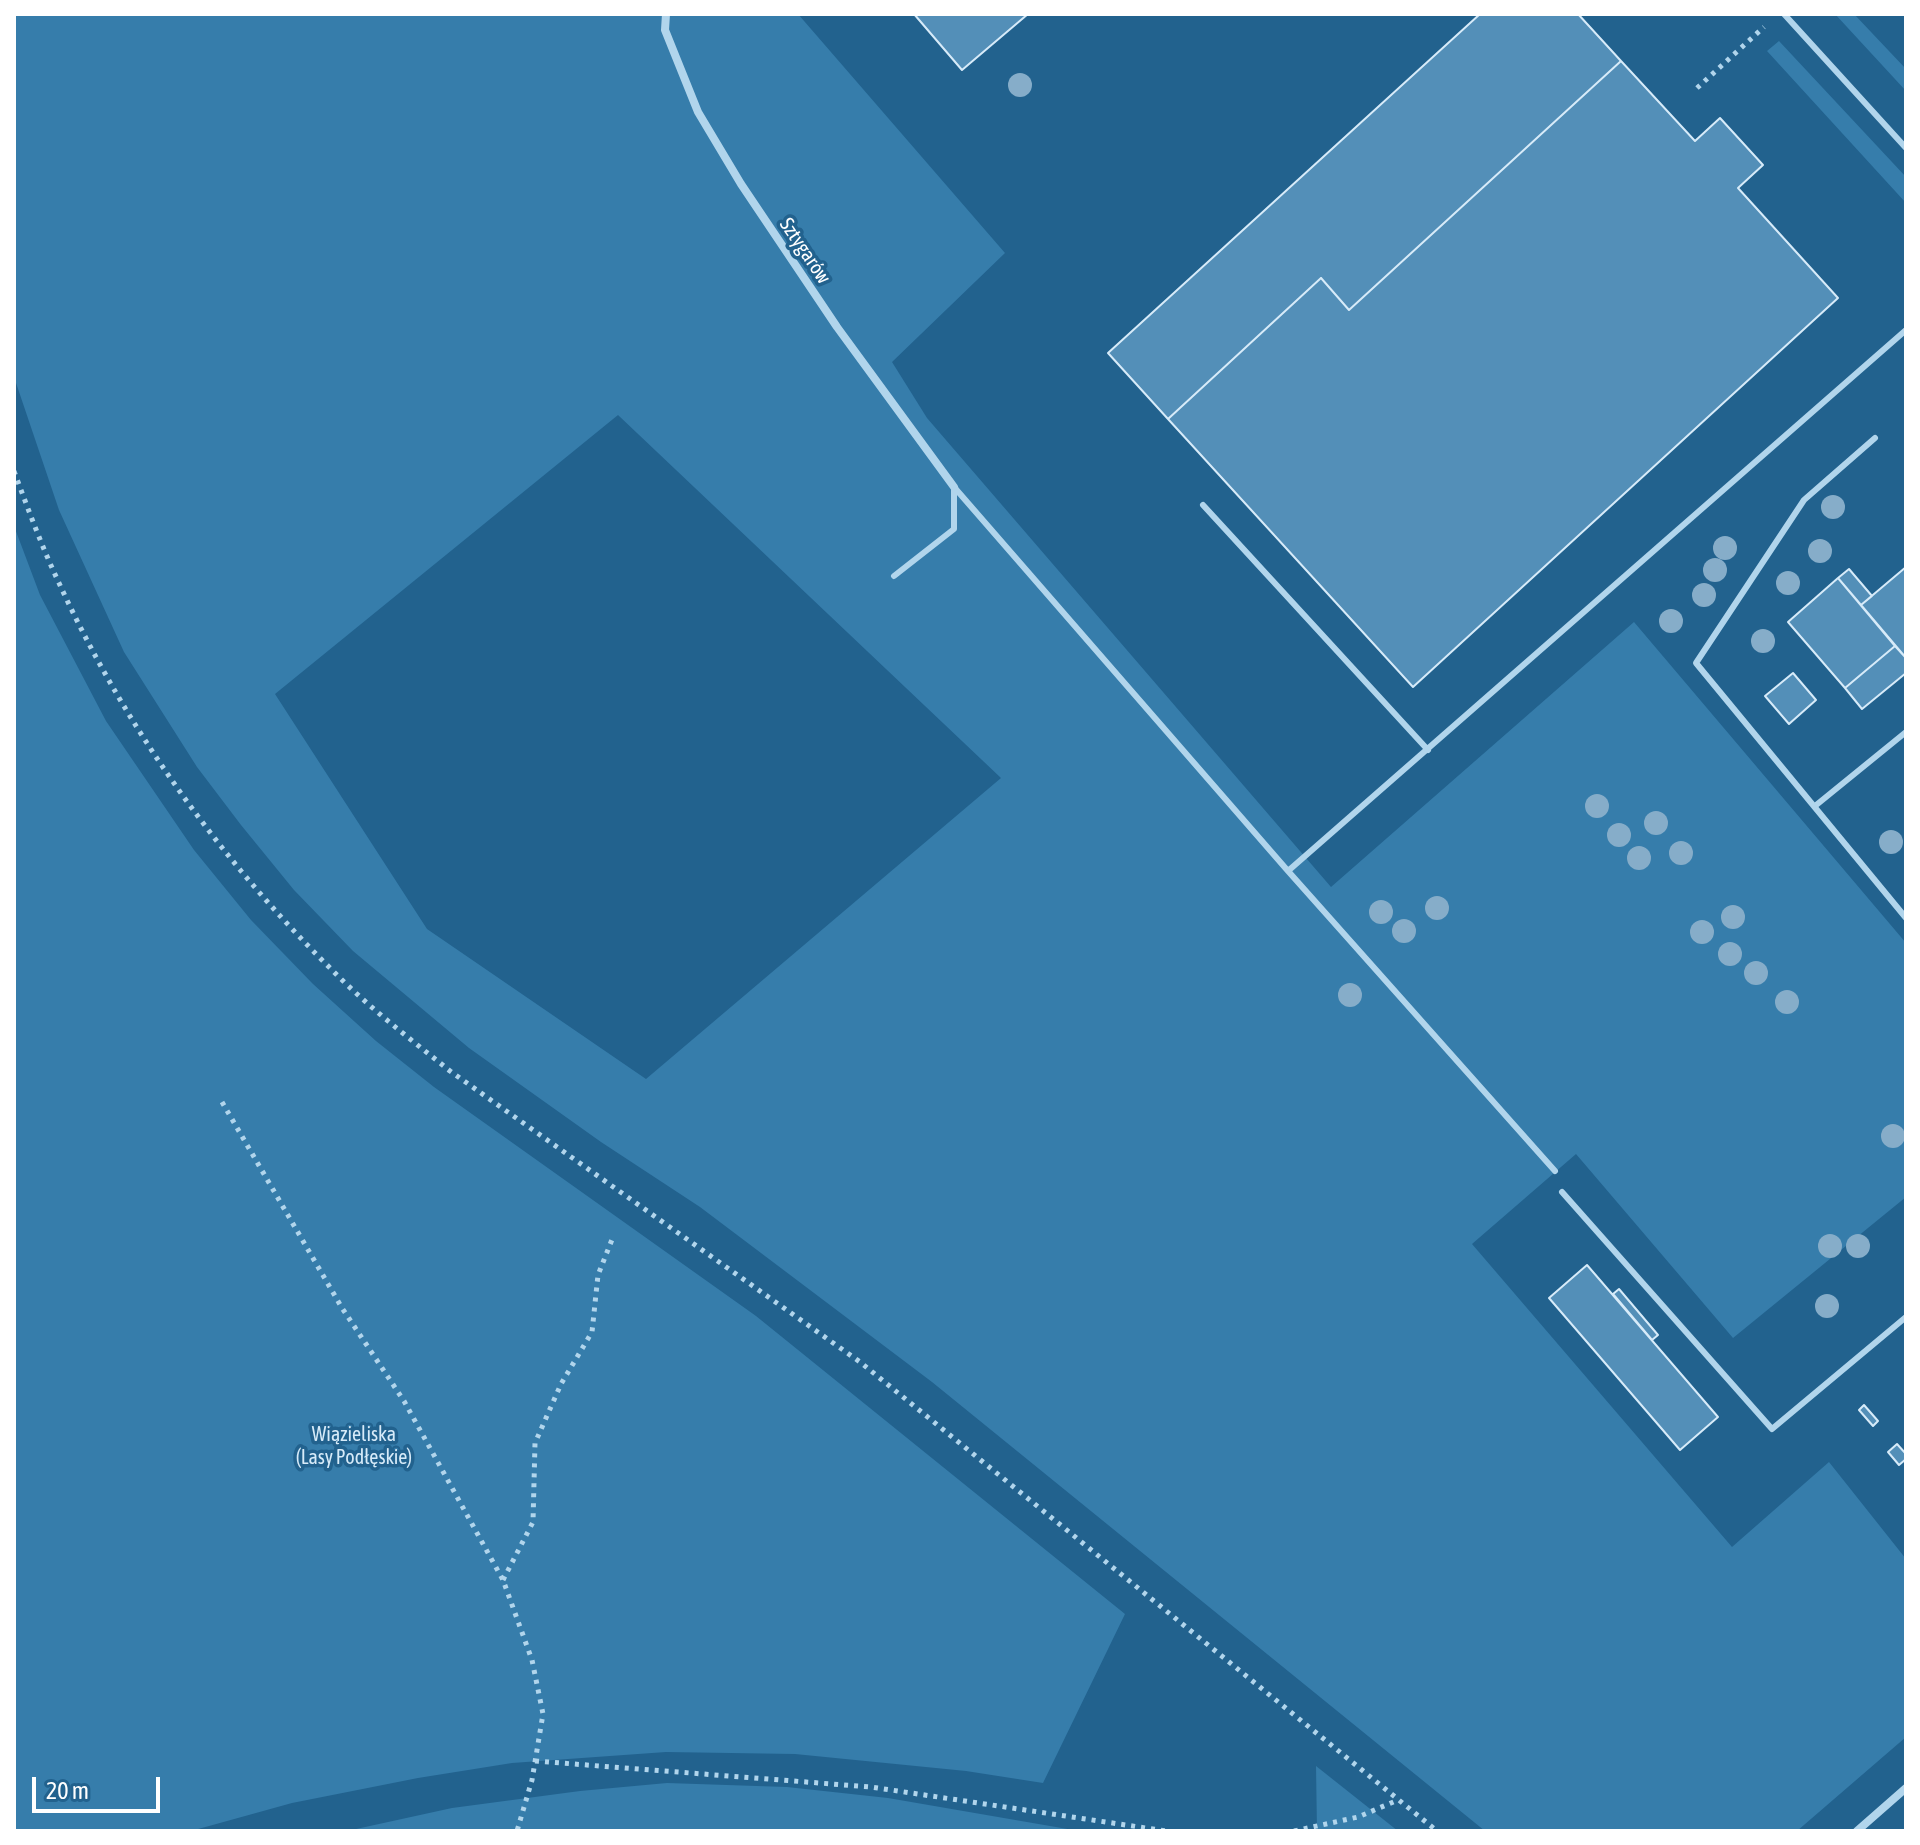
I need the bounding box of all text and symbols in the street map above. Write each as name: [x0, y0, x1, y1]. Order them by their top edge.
street label: Sztygarów: [774, 214, 836, 288]
park label: Wiązieliska (Lasy Podłęskie): [296, 1423, 412, 1470]
scale bar: [36, 1761, 164, 1811]
text: 20 m: [46, 1777, 89, 1804]

